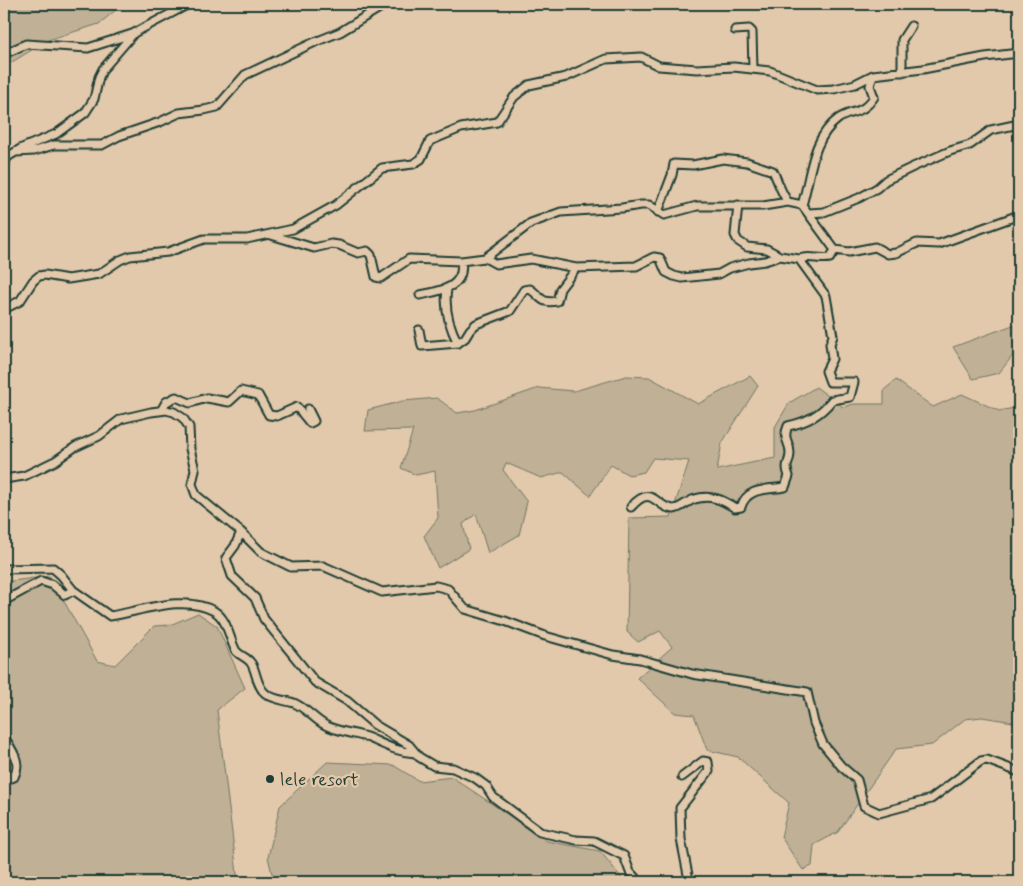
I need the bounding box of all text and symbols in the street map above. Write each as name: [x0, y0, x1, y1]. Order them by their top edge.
place label: lele resort: [280, 768, 359, 792]
marker: lele resort: [264, 773, 276, 785]

